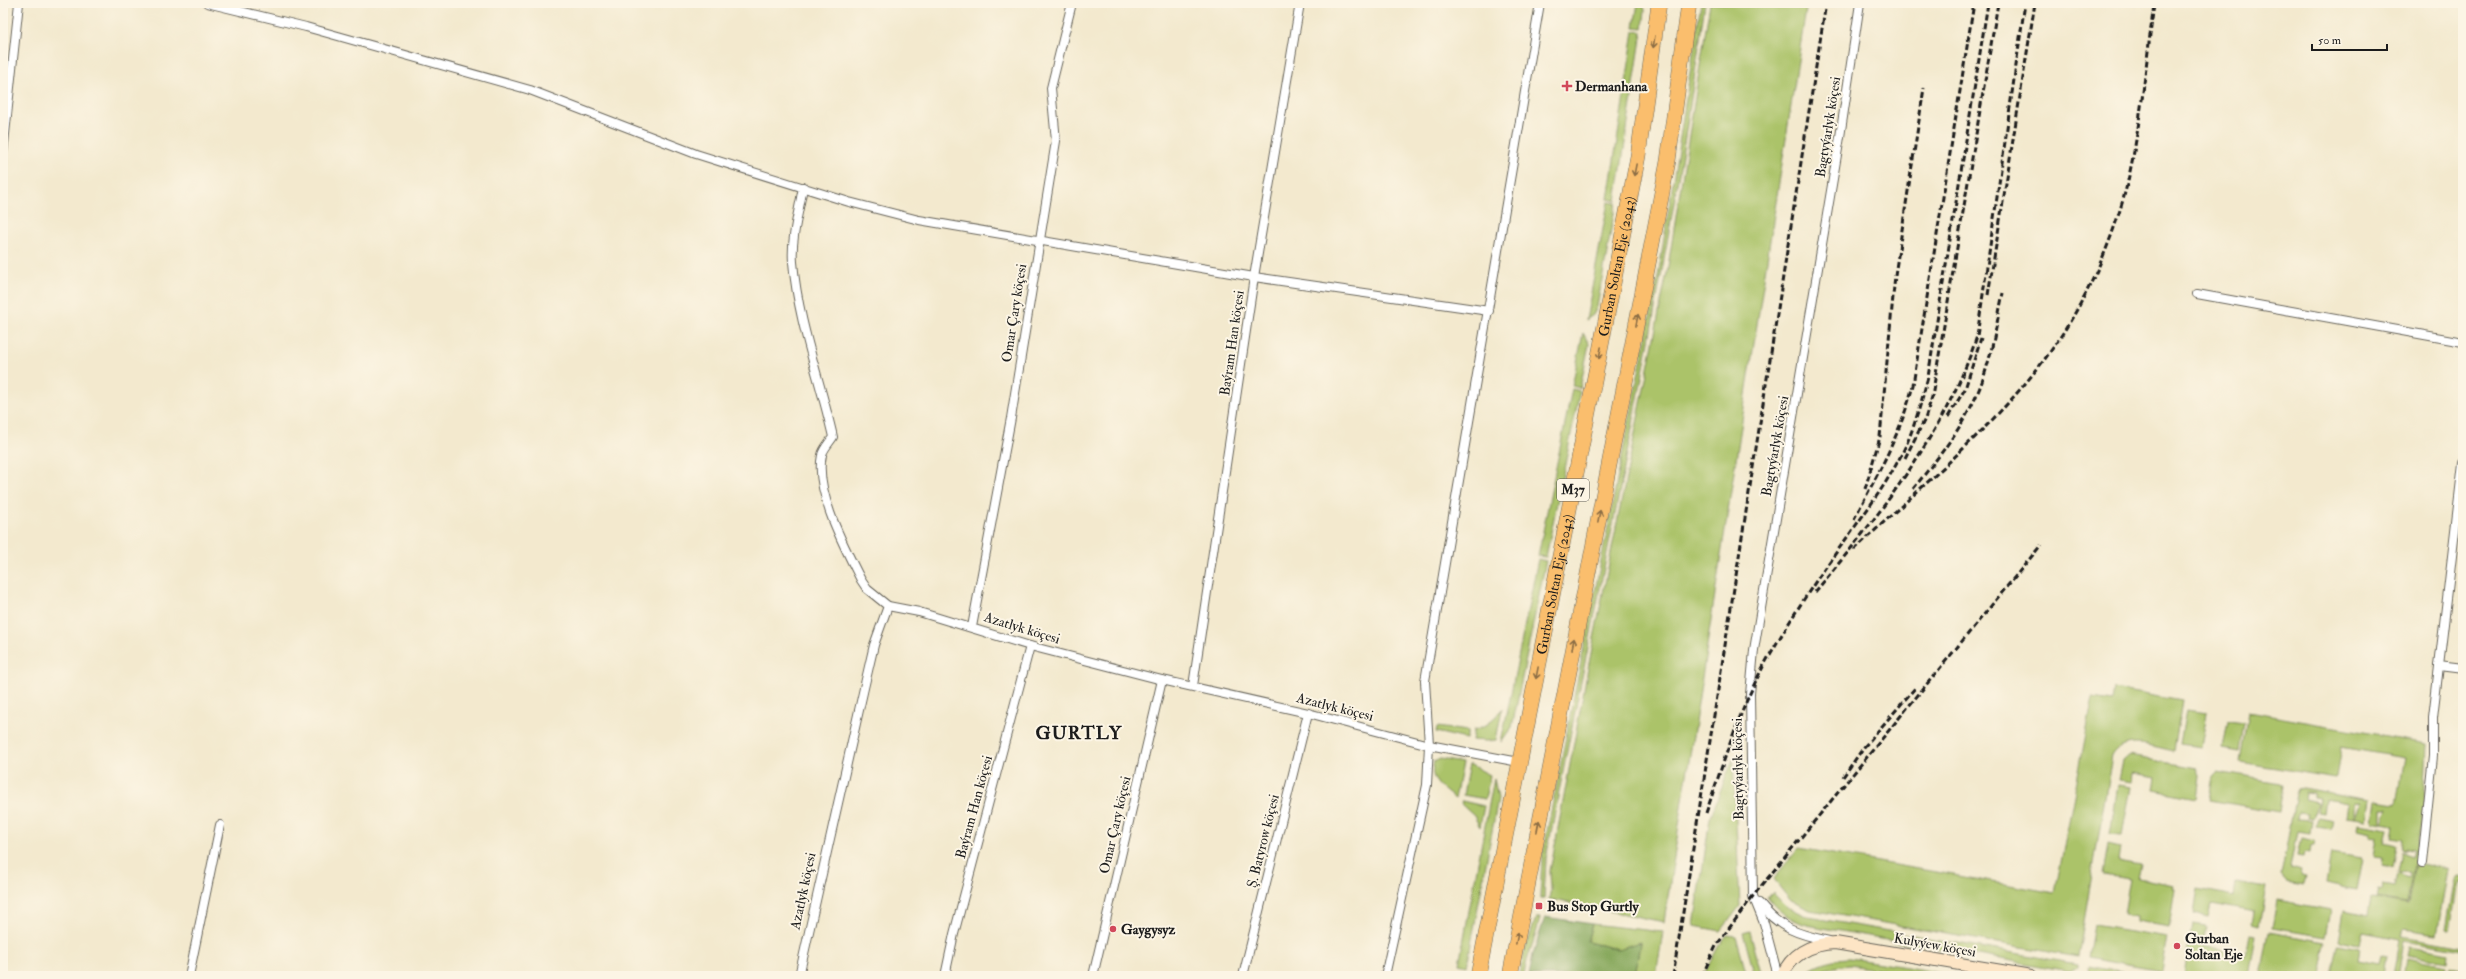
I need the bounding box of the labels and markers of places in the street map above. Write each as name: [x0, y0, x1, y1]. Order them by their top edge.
place label: Dermanhana: [1575, 78, 1649, 95]
marker: Dermanhana: [1562, 81, 1572, 91]
place label: Bus Stop Gurtly: [1547, 898, 1640, 916]
marker: Bus Stop Gurtly: [1534, 901, 1544, 911]
place label: Gaygysyz: [1121, 921, 1176, 939]
marker: Gaygysyz: [1108, 924, 1118, 934]
place label: Gurban Soltan Eje: [2185, 930, 2243, 963]
marker: Gurban Soltan Eje: [2172, 941, 2182, 951]

